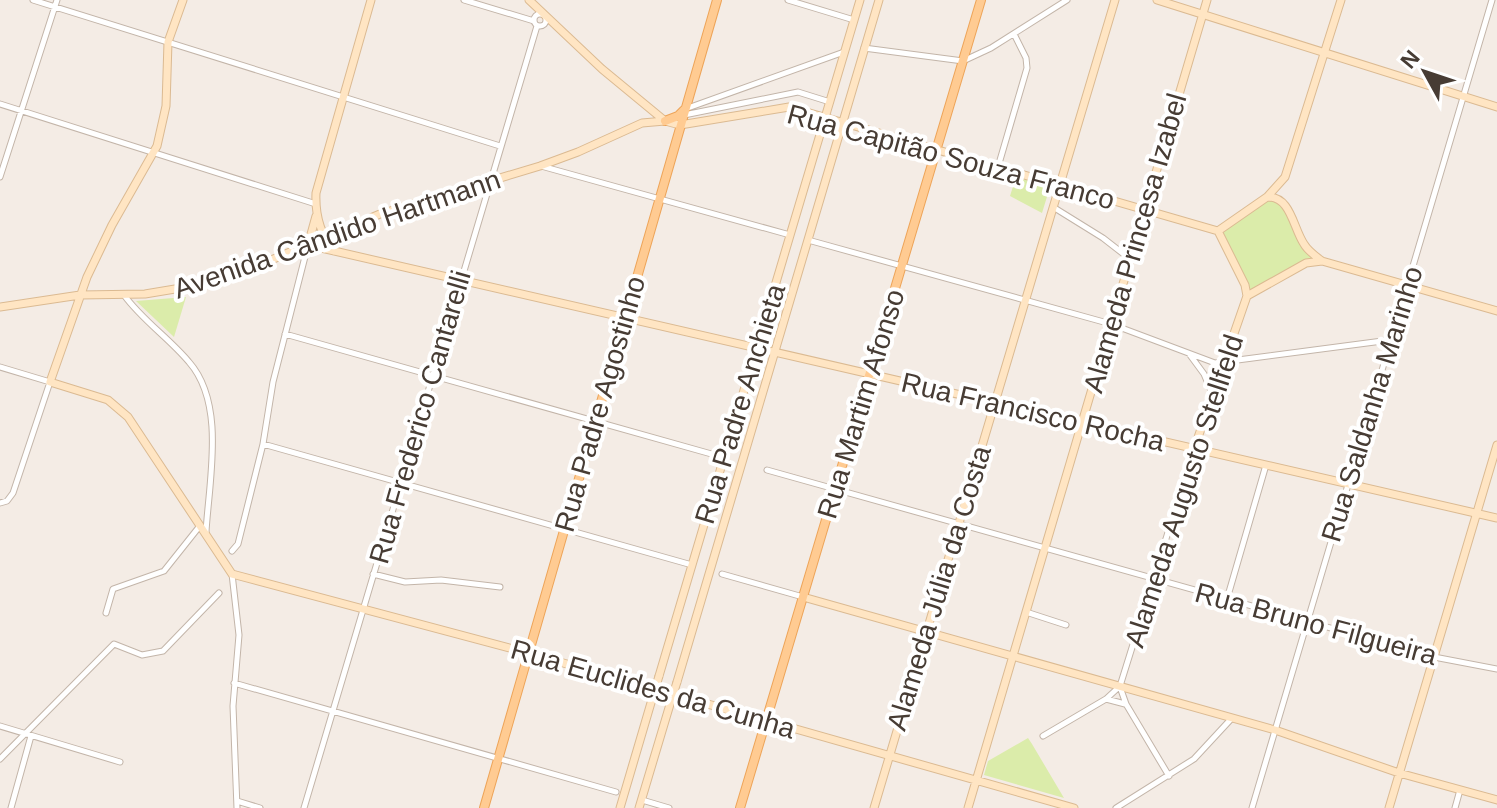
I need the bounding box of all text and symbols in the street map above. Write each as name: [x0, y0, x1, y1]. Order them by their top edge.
north arrow: [1385, 32, 1465, 112]
text: N: [1395, 45, 1425, 74]
street label: Alameda Princesa Izabel: [1077, 90, 1193, 396]
street label: Rua Capitão Souza Franco: [784, 98, 1118, 216]
street label: Avenida Cândido Hartmann: [170, 163, 504, 305]
street label: Rua Saldanha Marinho: [1315, 263, 1429, 545]
street label: Rua Frederico Cantarelli: [363, 267, 477, 567]
street label: Rua Padre Agostinho: [549, 273, 651, 535]
street label: Rua Padre Anchieta: [689, 280, 791, 528]
street label: Rua Martim Afonso: [811, 286, 911, 522]
street label: Alameda Augusto Stellfeld: [1119, 331, 1249, 651]
street label: Rua Francisco Rocha: [898, 367, 1168, 457]
street label: Alameda Júlia da Costa: [881, 442, 997, 734]
street label: Rua Bruno Filgueira: [1192, 577, 1441, 671]
street label: Rua Euclides da Cunha: [507, 634, 799, 745]

